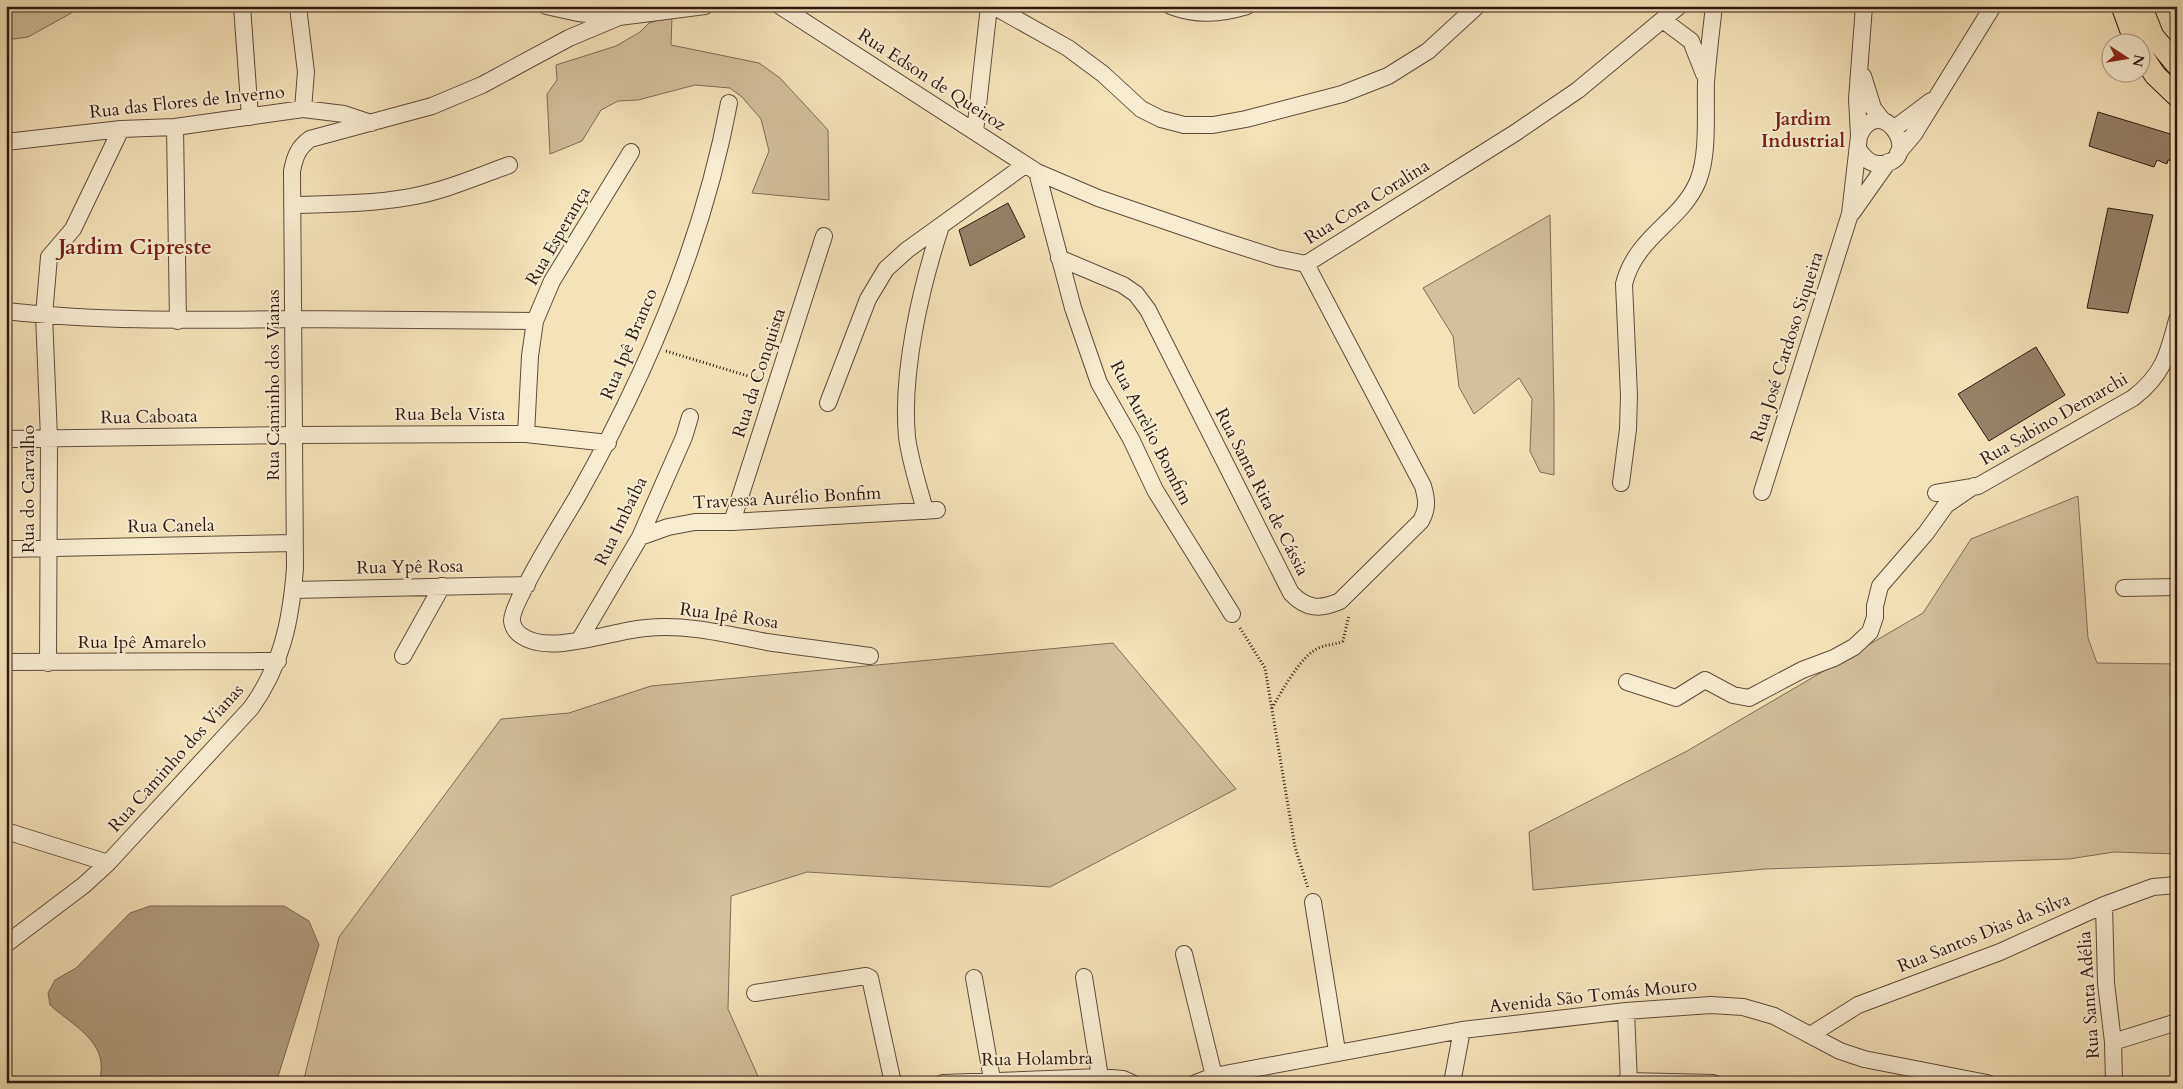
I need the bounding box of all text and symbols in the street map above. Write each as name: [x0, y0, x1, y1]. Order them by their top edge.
street label: Rua Edson de Queiroz: [853, 23, 1011, 137]
north arrow: [2100, 32, 2150, 82]
text: N: [2128, 53, 2149, 69]
street label: Rua das Flores de Inverno: [88, 79, 286, 125]
district label: Jardim Industrial: [1761, 106, 1845, 154]
street label: Rua Cora Coralina: [1300, 153, 1434, 251]
street label: Rua Esperança: [520, 182, 597, 290]
district label: Jardim Cipreste: [55, 232, 212, 262]
street label: Rua José Cardoso Siqueira: [1744, 248, 1830, 445]
street label: Rua Ipê Branco: [594, 284, 664, 403]
street label: Rua Caminho dos Vianas: [261, 289, 286, 481]
street label: Rua da Conquista: [726, 305, 792, 441]
street label: Rua Aurèlio Bomfim: [1104, 356, 1199, 510]
street label: Rua Sabino Demarchi: [1976, 366, 2132, 472]
street label: Rua Bela Vista: [395, 402, 505, 427]
street label: Rua Caboata: [100, 404, 198, 430]
street label: Rua Santa Rita de Cássia: [1209, 404, 1315, 580]
street label: Rua do Carvalho: [16, 425, 41, 553]
street label: Rua Imbaíba: [589, 472, 653, 570]
street label: Travessa Aurélio Bonfim: [692, 481, 883, 515]
street label: Rua Canela: [127, 513, 215, 539]
street label: Rua Ypê Rosa: [356, 554, 464, 580]
street label: Rua Ipê Rosa: [678, 597, 780, 635]
street label: Rua Ipê Amarelo: [78, 630, 207, 655]
street label: Rua Caminho dos Vianas: [103, 678, 249, 838]
street label: Rua Santos Dias da Silva: [1894, 887, 2074, 979]
street label: Rua Santa Adélia: [2072, 930, 2106, 1060]
street label: Avenida São Tomás Mouro: [1488, 973, 1698, 1019]
street label: Rua Holambra: [981, 1046, 1093, 1072]

